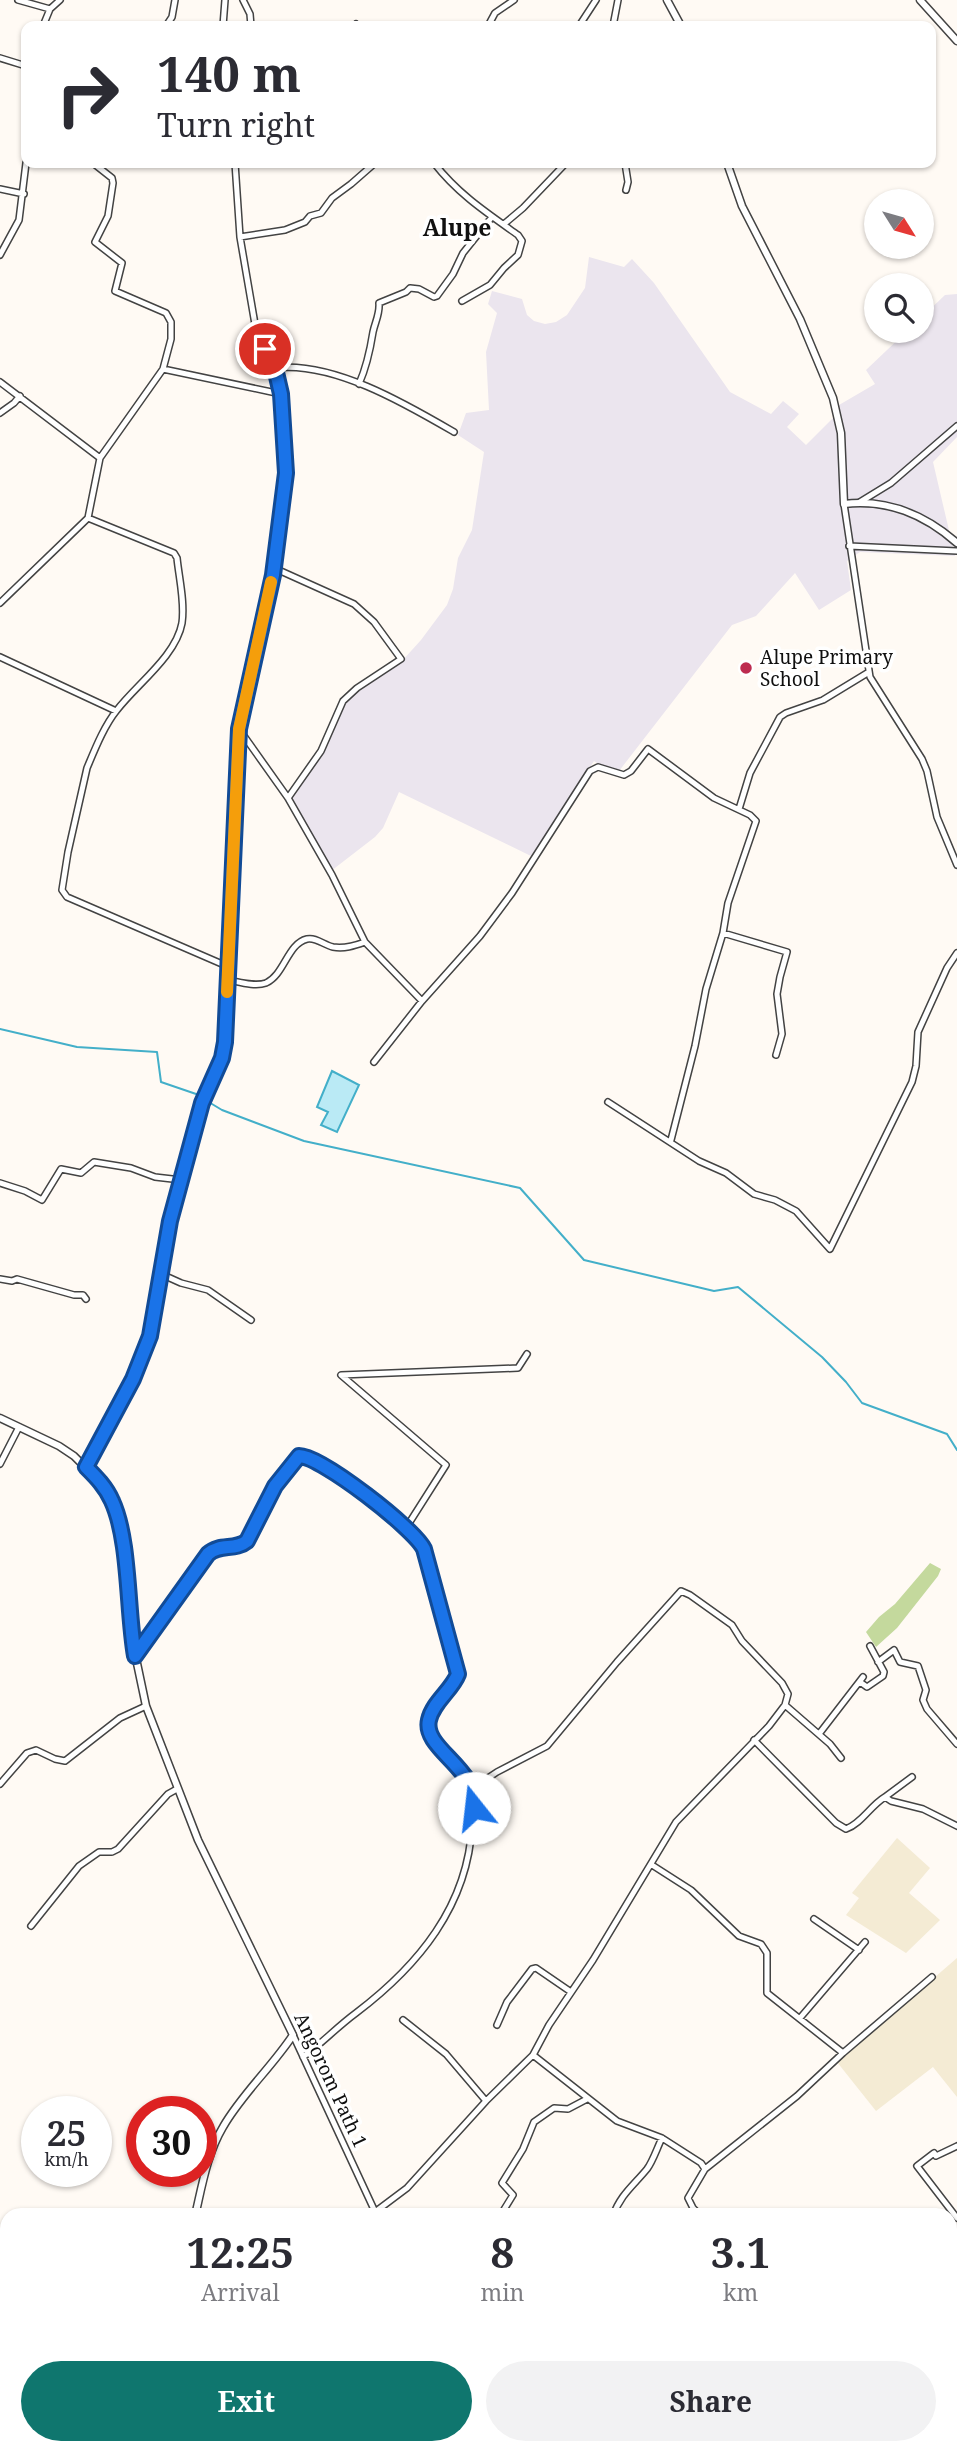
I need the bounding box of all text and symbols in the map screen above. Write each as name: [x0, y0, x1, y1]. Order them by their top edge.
text: 140 m: [157, 40, 301, 106]
icon: right: [42, 49, 133, 140]
text: Turn right: [157, 103, 315, 146]
north arrow: [864, 189, 934, 259]
map controls: [864, 189, 934, 343]
district label: Alupe: [423, 211, 491, 243]
button: search: [864, 273, 934, 343]
pin: [235, 319, 295, 379]
icon: arrive: [246, 330, 284, 368]
place label: Alupe Primary School: [760, 644, 893, 692]
marker: Alupe Primary School: [738, 660, 754, 676]
position arrow: [437, 1771, 511, 1845]
street label: Angorom Path 1: [288, 2008, 374, 2152]
speed limit sign: 30: [126, 2096, 217, 2187]
text: 25: [47, 2109, 86, 2156]
text: km/h: [44, 2147, 89, 2171]
text: 12:25: [186, 2223, 294, 2280]
text: 8: [491, 2223, 514, 2280]
text: 3.1: [711, 2223, 771, 2280]
text: Arrival: [201, 2276, 280, 2308]
text: min: [480, 2276, 524, 2308]
text: km: [723, 2276, 758, 2308]
button: Exit: [21, 2361, 472, 2441]
button: Share: [486, 2361, 936, 2441]

